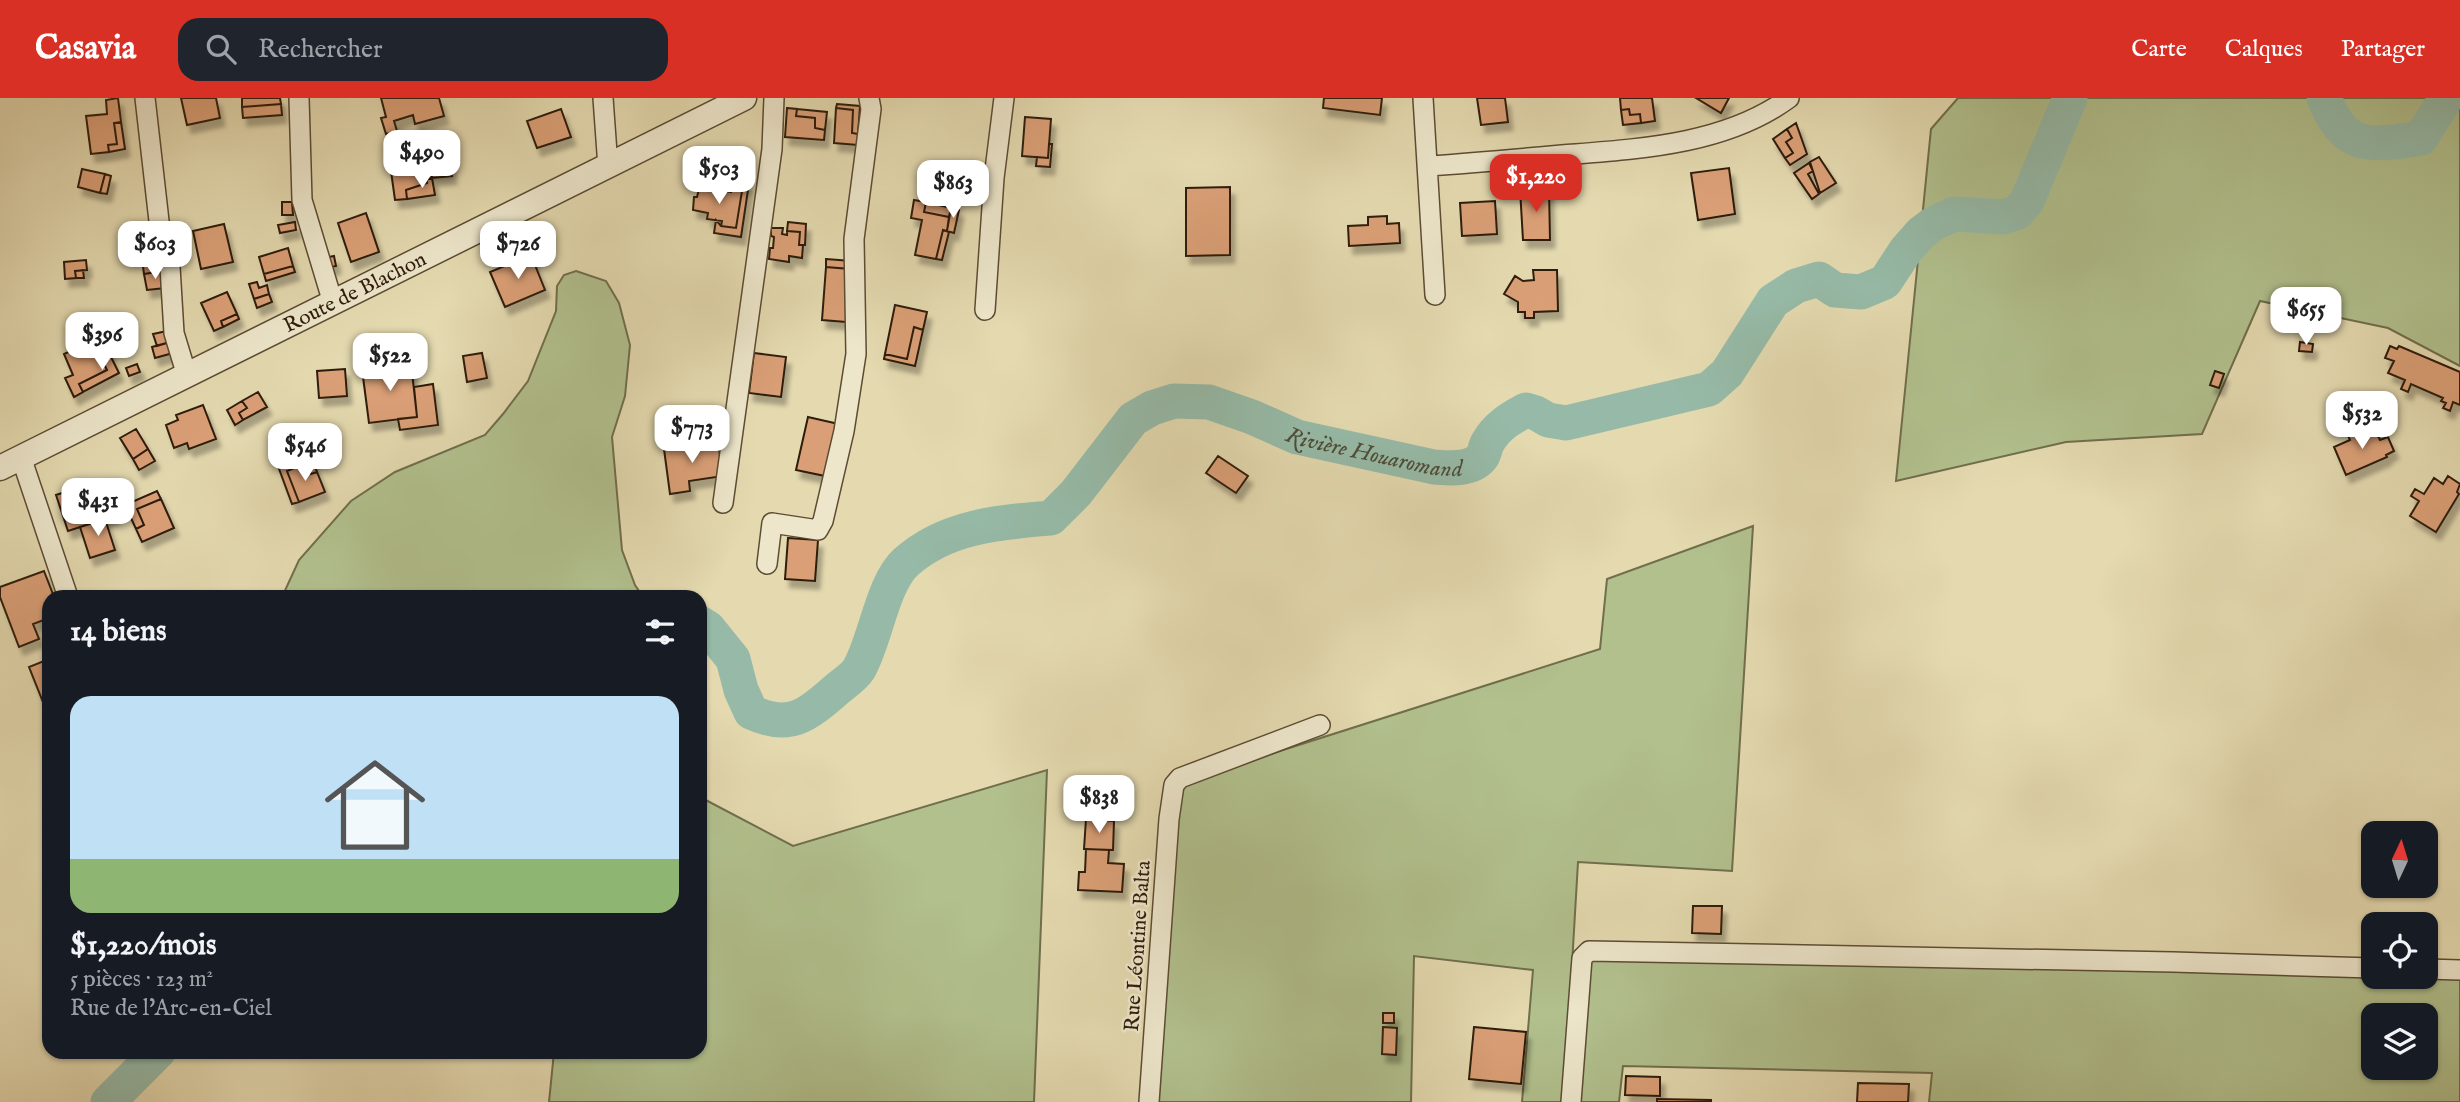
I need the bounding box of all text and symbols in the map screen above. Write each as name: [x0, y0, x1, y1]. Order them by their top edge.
search box: [178, 18, 668, 81]
text: Casavia: [35, 28, 136, 70]
icon: search: [202, 30, 240, 68]
text: Rechercher: [258, 33, 382, 66]
text: Carte: [2131, 34, 2187, 65]
text: Calques: [2225, 34, 2303, 65]
text: Partager: [2341, 34, 2425, 65]
pin: $490: [381, 130, 463, 190]
text: $490: [399, 138, 445, 167]
pin: $503: [678, 146, 760, 206]
text: $503: [699, 154, 739, 183]
pin: $1,220: [1479, 155, 1593, 214]
pin: $863: [912, 160, 994, 220]
text: $1,220: [1506, 162, 1566, 191]
text: $863: [933, 168, 973, 197]
pin: $603: [114, 222, 196, 281]
pin: $726: [477, 222, 559, 281]
text: $603: [134, 229, 176, 258]
text: $726: [496, 229, 540, 258]
street label: Route de Blachon: [279, 246, 431, 340]
pin: $655: [2265, 288, 2347, 347]
text: $655: [2286, 295, 2326, 324]
pin: $396: [61, 313, 143, 372]
text: $396: [81, 320, 123, 349]
pin: $522: [349, 334, 431, 393]
text: $522: [369, 341, 411, 370]
pin: $532: [2321, 392, 2403, 451]
text: $532: [2342, 399, 2382, 428]
pin: $773: [651, 406, 733, 465]
text: $773: [671, 413, 713, 442]
water label: Rivière Houaromand: [1281, 421, 1466, 484]
pin: $546: [264, 424, 346, 483]
text: $546: [284, 431, 326, 460]
pin: $431: [57, 478, 139, 538]
text: $431: [77, 486, 119, 515]
text: 14 biens: [70, 613, 167, 651]
icon: filters: [641, 613, 679, 651]
icon: home: [312, 742, 438, 868]
pin: $838: [1058, 776, 1140, 835]
text: $838: [1079, 783, 1119, 812]
north arrow: [2361, 821, 2438, 898]
map controls: [2361, 821, 2438, 1080]
street label: Rue Léontine Balta: [1119, 859, 1158, 1033]
button: locate: [2361, 912, 2438, 989]
text: $1,220/mois: [70, 927, 217, 965]
text: 5 pièces · 123 m²: [70, 965, 213, 994]
text: Rue de l'Arc-en-Ciel: [70, 994, 272, 1023]
button: layers: [2361, 1003, 2438, 1080]

